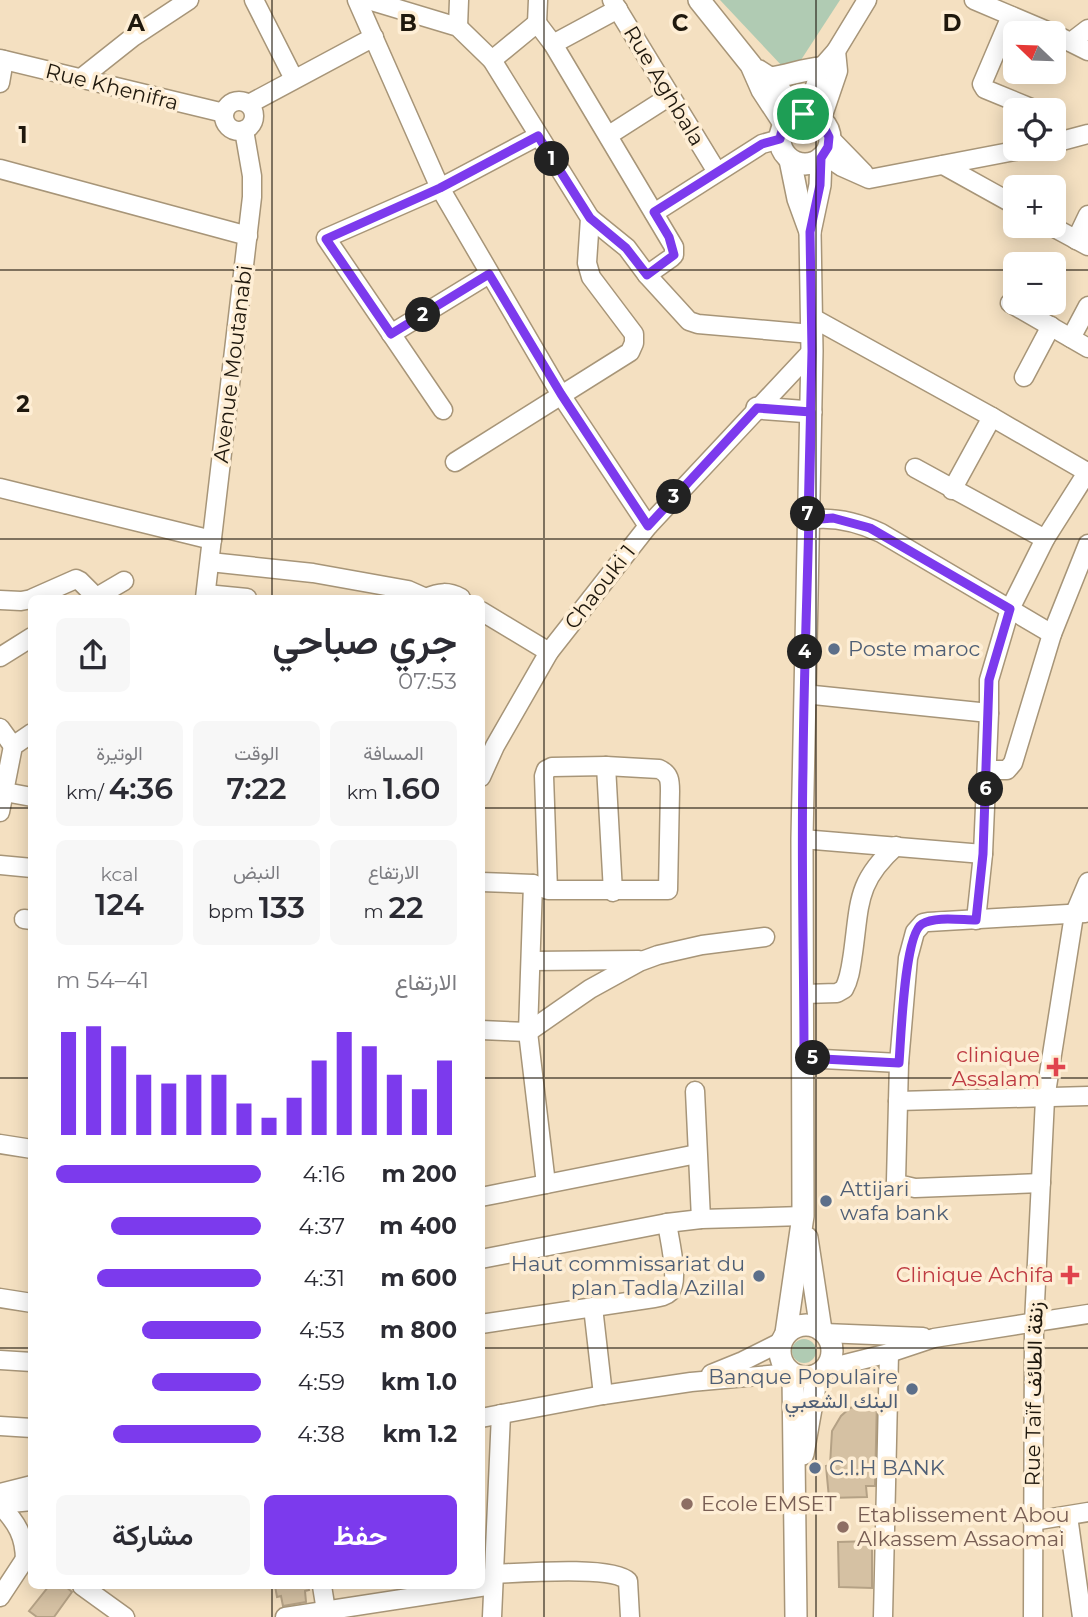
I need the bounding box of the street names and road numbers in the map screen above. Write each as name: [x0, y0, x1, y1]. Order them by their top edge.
street label: Rue Aghbala: [619, 21, 710, 150]
street label: Rue Khenifra: [43, 58, 181, 115]
street label: Avenue Moutanabi: [208, 264, 257, 464]
street label: Chaouki 1: [559, 540, 640, 634]
street label: Rue Taïf زنقة الطائف: [1019, 1301, 1049, 1487]

